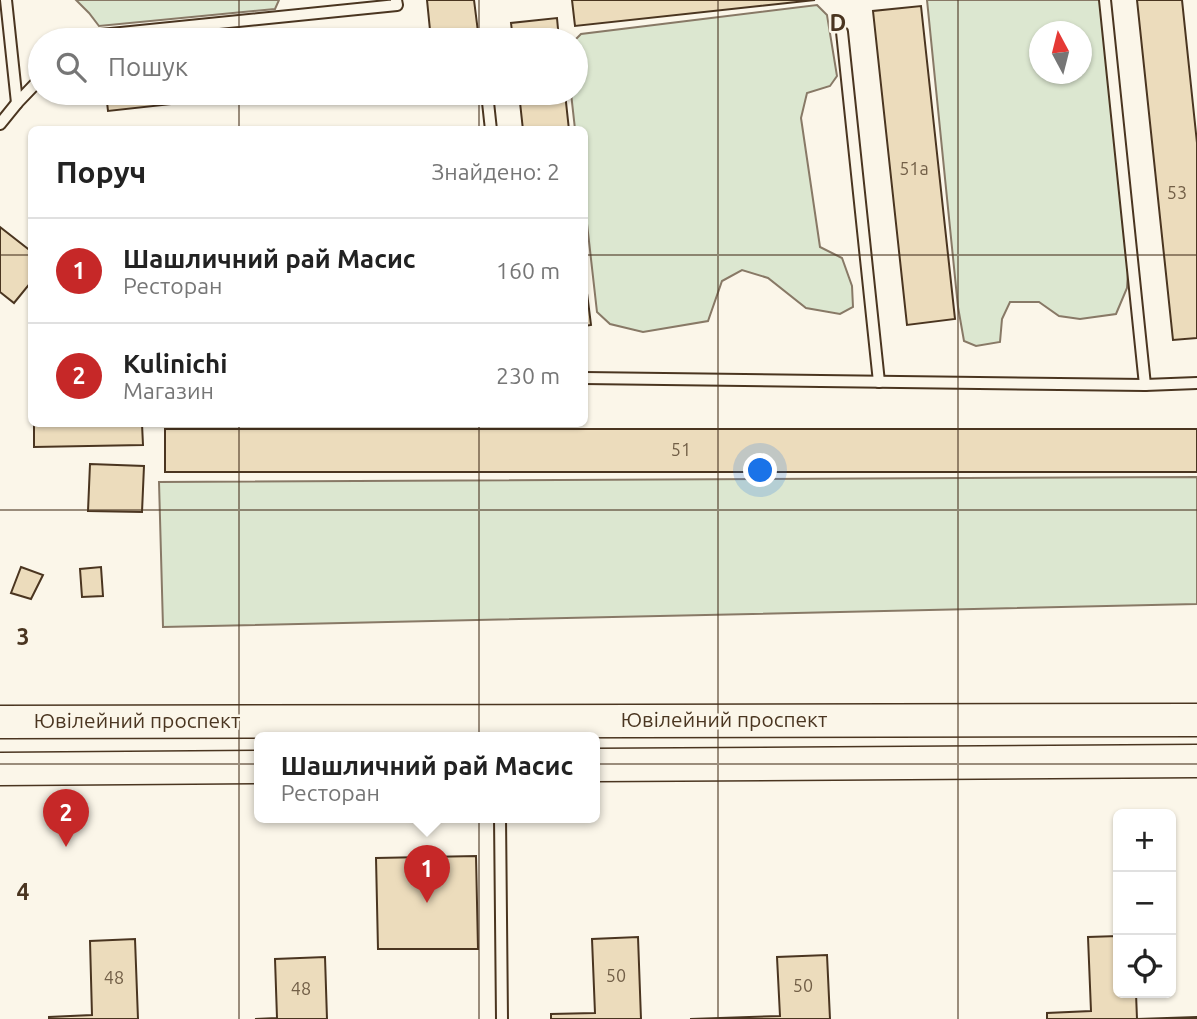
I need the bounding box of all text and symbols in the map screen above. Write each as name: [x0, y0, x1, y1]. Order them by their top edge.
text: D: [830, 10, 846, 35]
north arrow: [1029, 21, 1092, 84]
search box: [28, 28, 588, 105]
icon: search: [52, 48, 90, 86]
text: Пошук: [108, 52, 188, 81]
text: Поруч: [56, 155, 146, 189]
house number: 51а: [899, 158, 929, 178]
text: Знайдено: 2: [431, 159, 560, 184]
house number: 53: [1167, 182, 1187, 202]
text: Шашличний рай Масис: [123, 244, 416, 273]
text: 1: [73, 258, 85, 283]
text: 160 m: [496, 258, 560, 283]
text: Ресторан: [123, 273, 222, 298]
text: Kulinichi: [123, 349, 228, 378]
text: 2: [73, 363, 85, 388]
text: 230 m: [496, 363, 560, 388]
text: Магазин: [123, 378, 214, 403]
house number: 51: [671, 439, 691, 459]
your location: [743, 453, 777, 487]
text: 3: [17, 624, 29, 649]
street label: Ювілейний проспект: [621, 707, 828, 731]
street label: Ювілейний проспект: [34, 708, 241, 732]
popup: [254, 732, 600, 823]
text: Шашличний рай Масис: [281, 751, 573, 780]
text: Ресторан: [281, 780, 380, 805]
pin: 2: [43, 789, 89, 847]
map controls: [1113, 809, 1176, 998]
button: +: [1113, 809, 1176, 872]
pin: 1: [404, 845, 450, 903]
button: −: [1113, 872, 1176, 935]
text: 4: [17, 879, 30, 904]
button: locate: [1113, 935, 1176, 998]
house number: 50: [606, 965, 626, 985]
house number: 48: [104, 967, 124, 987]
house number: 50: [793, 975, 813, 995]
house number: 48: [291, 978, 311, 998]

